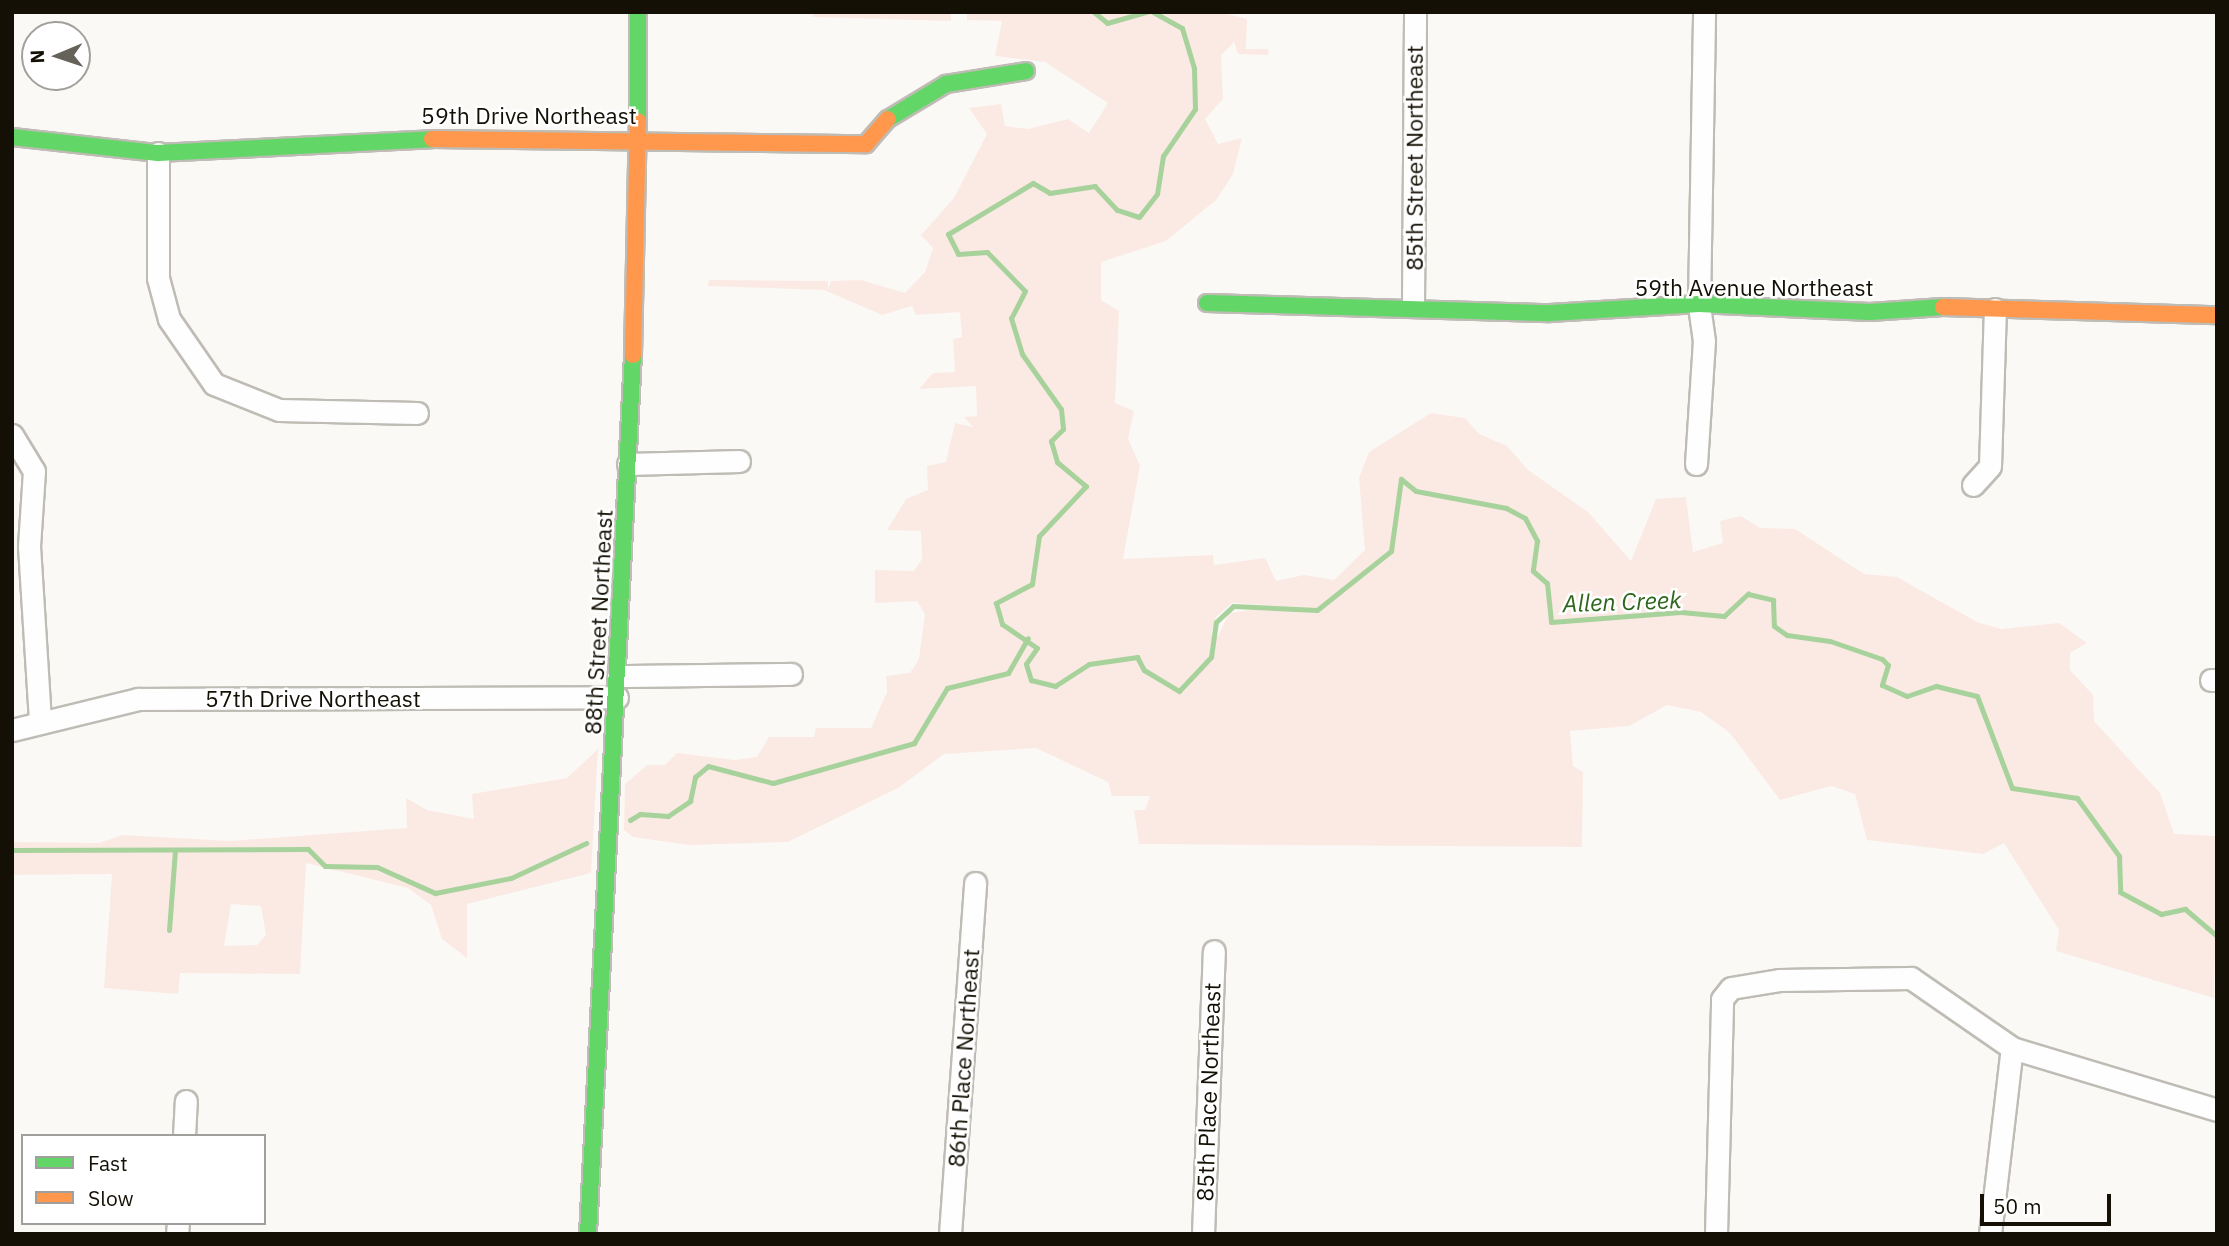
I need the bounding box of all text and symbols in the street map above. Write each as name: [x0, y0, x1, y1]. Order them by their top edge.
north arrow: [21, 21, 91, 91]
street label: 85th Street Northeast: [1400, 45, 1428, 271]
text: N: [25, 49, 49, 64]
street label: 59th Drive Northeast: [421, 101, 637, 129]
street label: 59th Avenue Northeast: [1634, 273, 1874, 301]
street label: 88th Street Northeast: [578, 509, 618, 735]
water label: Allen Creek: [1562, 586, 1682, 618]
street label: 57th Drive Northeast: [205, 684, 421, 712]
street label: 86th Place Northeast: [942, 948, 984, 1168]
street label: 85th Place Northeast: [1190, 982, 1226, 1202]
legend: [21, 1134, 266, 1225]
text: Fast: [88, 1149, 128, 1177]
scale bar: [1984, 1180, 2115, 1224]
text: Slow: [88, 1184, 134, 1212]
text: 50 m: [1993, 1192, 2042, 1220]

